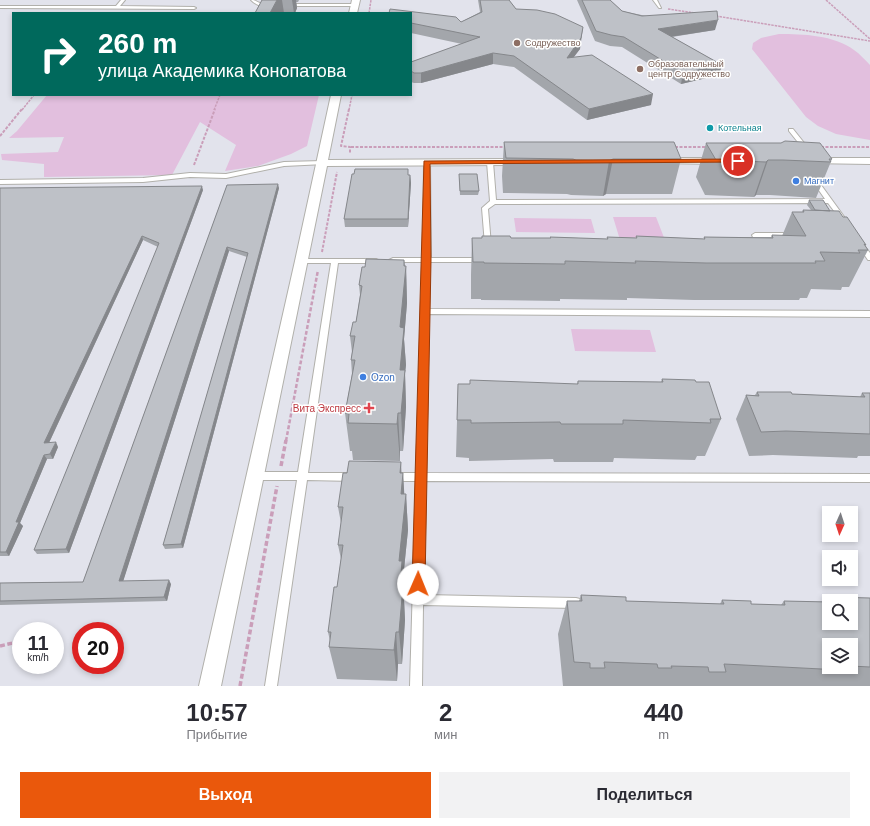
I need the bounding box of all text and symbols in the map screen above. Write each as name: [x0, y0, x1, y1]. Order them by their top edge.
icon: right: [32, 28, 84, 80]
text: 260 m: [98, 28, 177, 59]
marker: Содружество: [512, 38, 522, 48]
place label: Содружество: [525, 38, 580, 48]
place label: Образовательный центр Содружество: [648, 59, 730, 79]
text: улица Академика Конопатова: [98, 61, 346, 81]
marker: Образовательный центр Содружество: [635, 64, 645, 74]
marker: Котельная: [705, 123, 715, 133]
place label: Котельная: [718, 123, 762, 133]
pin: [721, 144, 755, 178]
icon: arrive: [727, 150, 749, 172]
marker: Магнит: [791, 176, 801, 186]
place label: Магнит: [804, 176, 834, 186]
marker: Ozon: [358, 372, 368, 382]
place label: Ozon: [371, 372, 395, 383]
place label: Вита Экспресс: [293, 403, 361, 414]
marker: Вита Экспресс: [364, 403, 374, 413]
north arrow: [822, 506, 858, 542]
map controls: [822, 506, 858, 674]
button: sound: [822, 550, 858, 586]
position arrow: [397, 563, 439, 605]
button: search: [822, 594, 858, 630]
speed limit sign: 20: [72, 622, 124, 674]
text: 11: [27, 632, 49, 654]
button: layers: [822, 638, 858, 674]
text: km/h: [27, 652, 49, 663]
text: 10:57: [186, 699, 248, 726]
text: 2: [439, 699, 452, 726]
text: 440: [644, 699, 684, 726]
text: Прибытие: [186, 727, 248, 742]
text: мин: [434, 727, 457, 742]
text: m: [658, 727, 669, 742]
button: Выход: [20, 772, 431, 818]
button: Поделиться: [439, 772, 850, 818]

